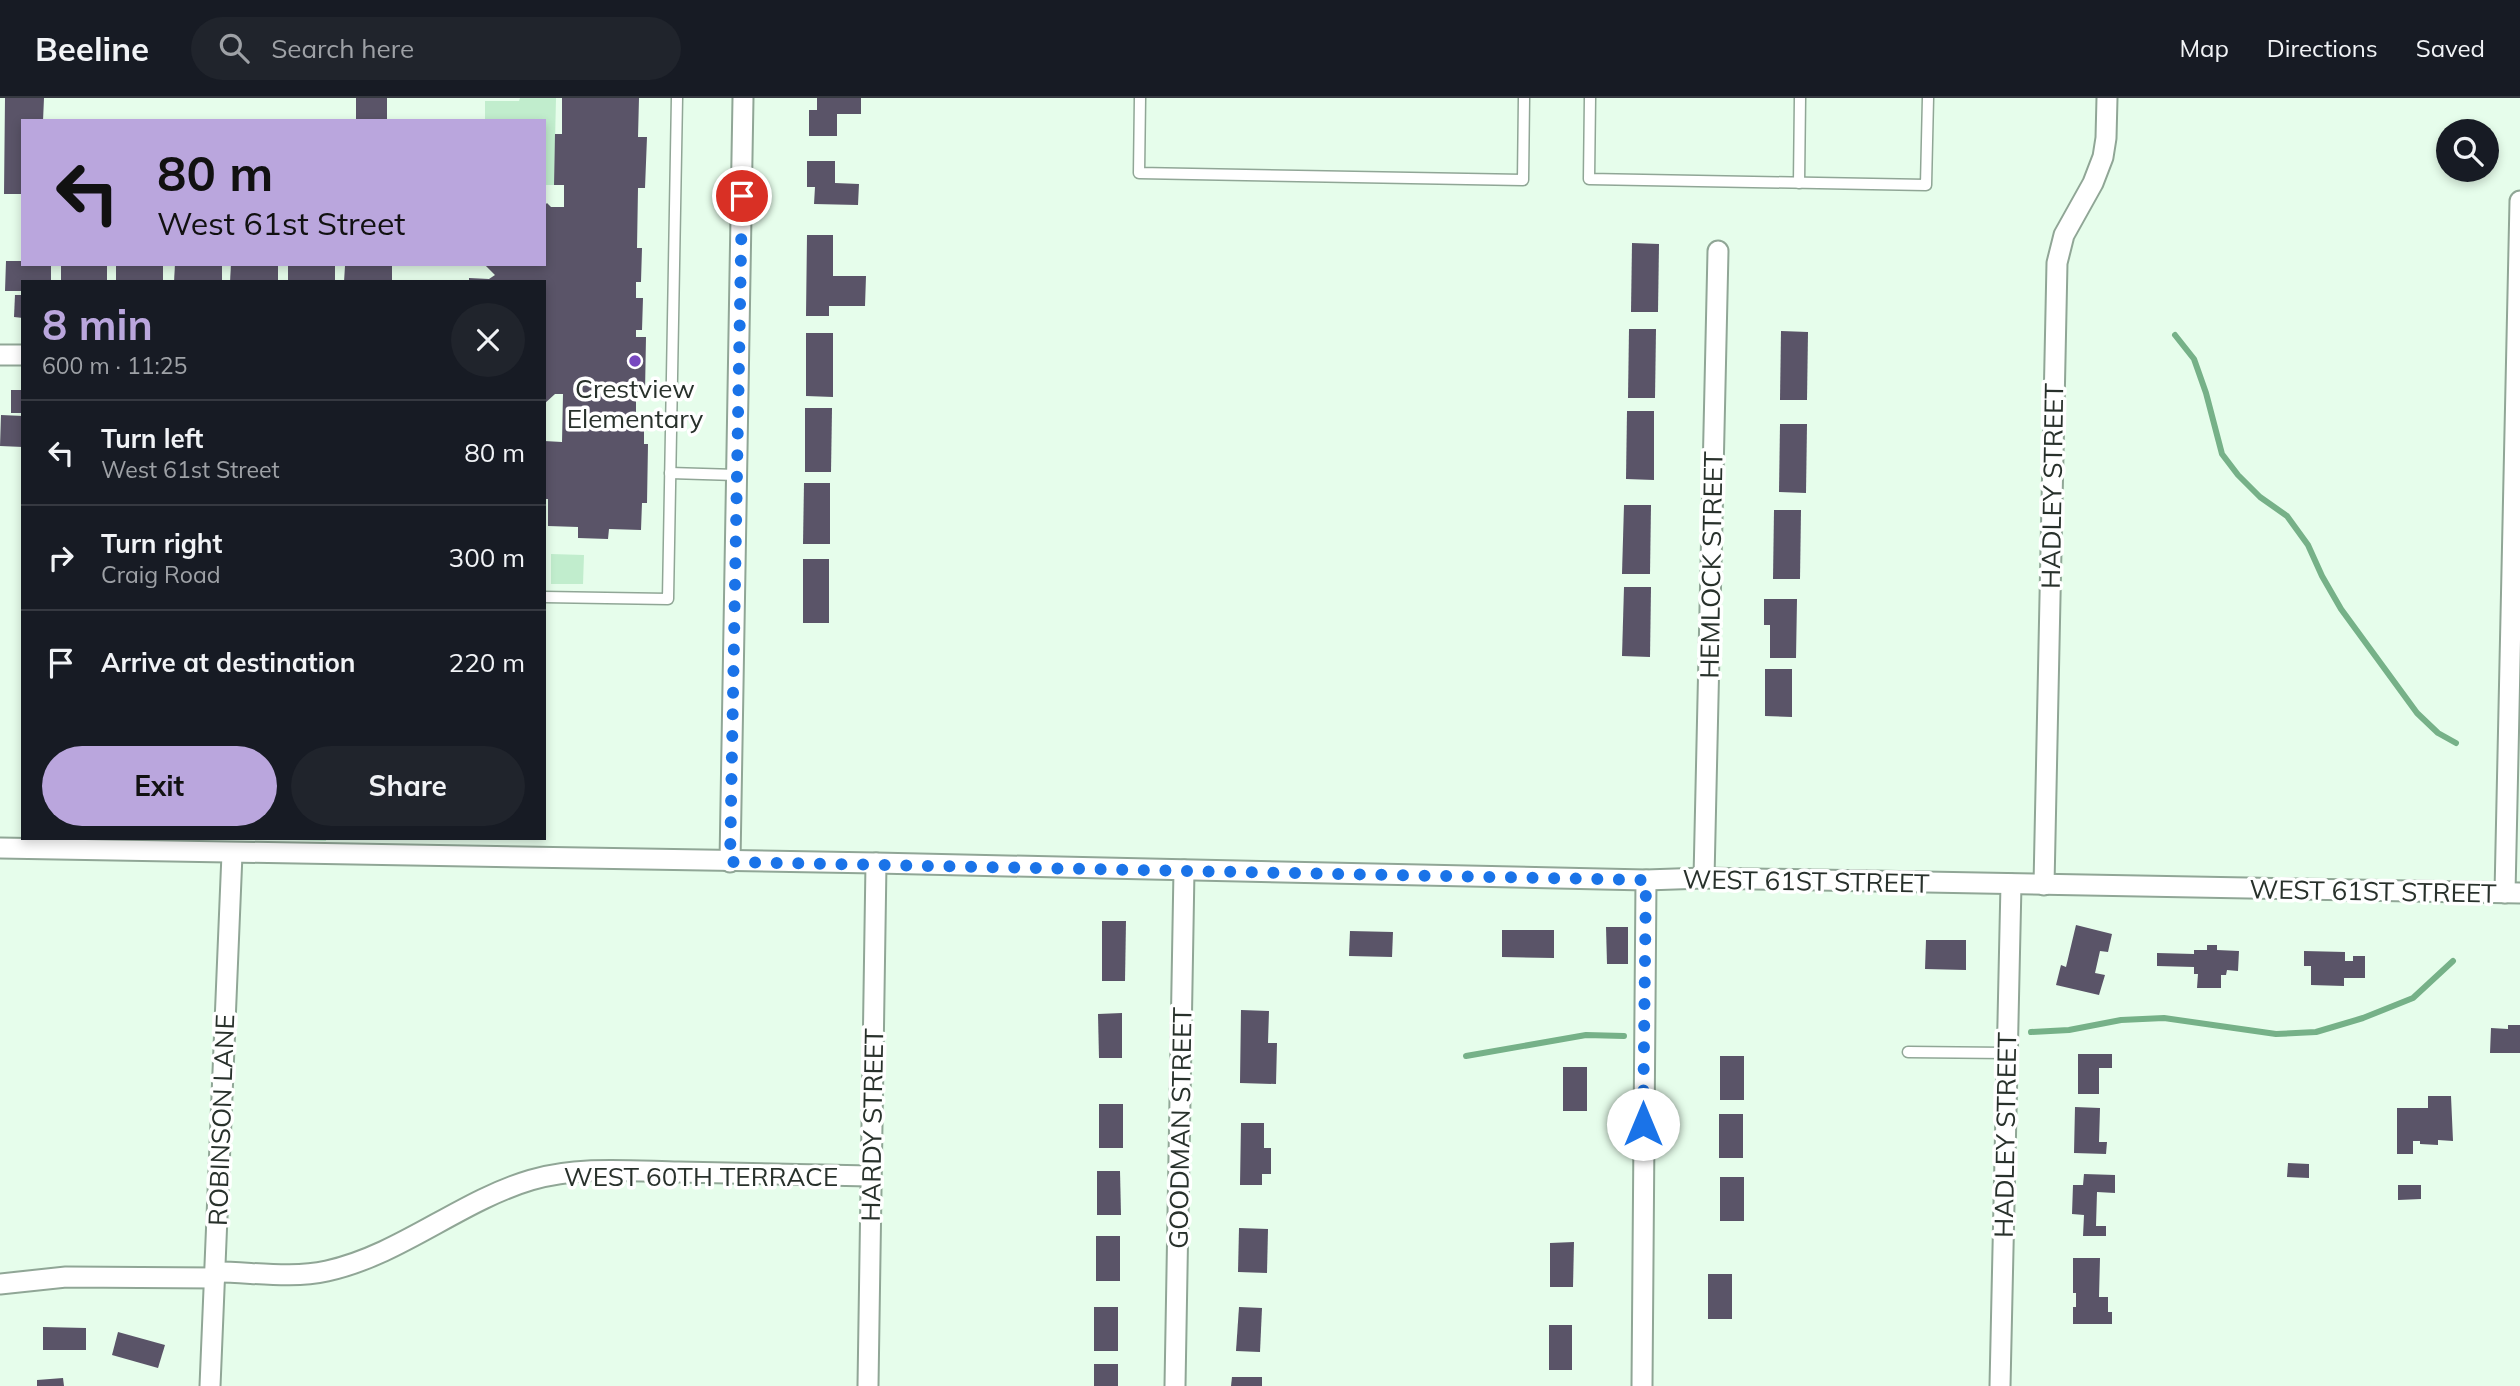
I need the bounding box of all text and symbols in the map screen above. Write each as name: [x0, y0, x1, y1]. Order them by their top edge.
search box: [191, 17, 681, 80]
text: Beeline: [35, 28, 149, 69]
icon: search: [215, 29, 253, 67]
text: Search here: [271, 32, 414, 65]
text: Map: [2179, 33, 2229, 63]
text: Directions: [2267, 33, 2378, 63]
text: Saved: [2416, 33, 2485, 63]
map controls: [2436, 119, 2499, 182]
button: search: [2436, 119, 2499, 182]
text: 80 m: [157, 142, 273, 203]
icon: left: [42, 147, 133, 238]
pin: [712, 166, 772, 226]
icon: arrive: [723, 177, 761, 215]
text: West 61st Street: [157, 203, 406, 243]
text: 8 min: [42, 298, 153, 351]
button: close: [451, 303, 525, 377]
text: 600 m · 11:25: [42, 351, 187, 380]
marker: Crestview Elementary: [627, 353, 643, 369]
place label: Crestview Elementary: [567, 372, 703, 435]
street label: HADLEY STREET: [2034, 383, 2070, 589]
text: Turn left: [101, 422, 203, 455]
icon: left: [42, 434, 80, 472]
text: 80 m: [464, 436, 525, 469]
street label: HEMLOCK STREET: [1693, 451, 1729, 679]
text: West 61st Street: [101, 455, 280, 484]
text: Turn right: [101, 527, 222, 560]
icon: right: [42, 539, 80, 577]
text: 300 m: [449, 541, 525, 574]
text: Craig Road: [101, 560, 221, 589]
icon: arrive: [42, 644, 80, 682]
text: Arrive at destination: [101, 646, 356, 679]
text: 220 m: [449, 646, 525, 679]
button: Exit: [42, 746, 277, 826]
button: Share: [291, 746, 525, 826]
street label: WEST 61ST STREET: [1682, 862, 1930, 900]
street label: WEST 61ST STREET: [2249, 872, 2497, 910]
street label: GOODMAN STREET: [1161, 1007, 1199, 1249]
street label: ROBINSON LANE: [201, 1014, 241, 1226]
street label: HARDY STREET: [854, 1028, 890, 1222]
street label: HADLEY STREET: [1987, 1032, 2023, 1238]
position arrow: [1606, 1087, 1680, 1161]
street label: WEST 60TH TERRACE: [564, 1160, 838, 1193]

